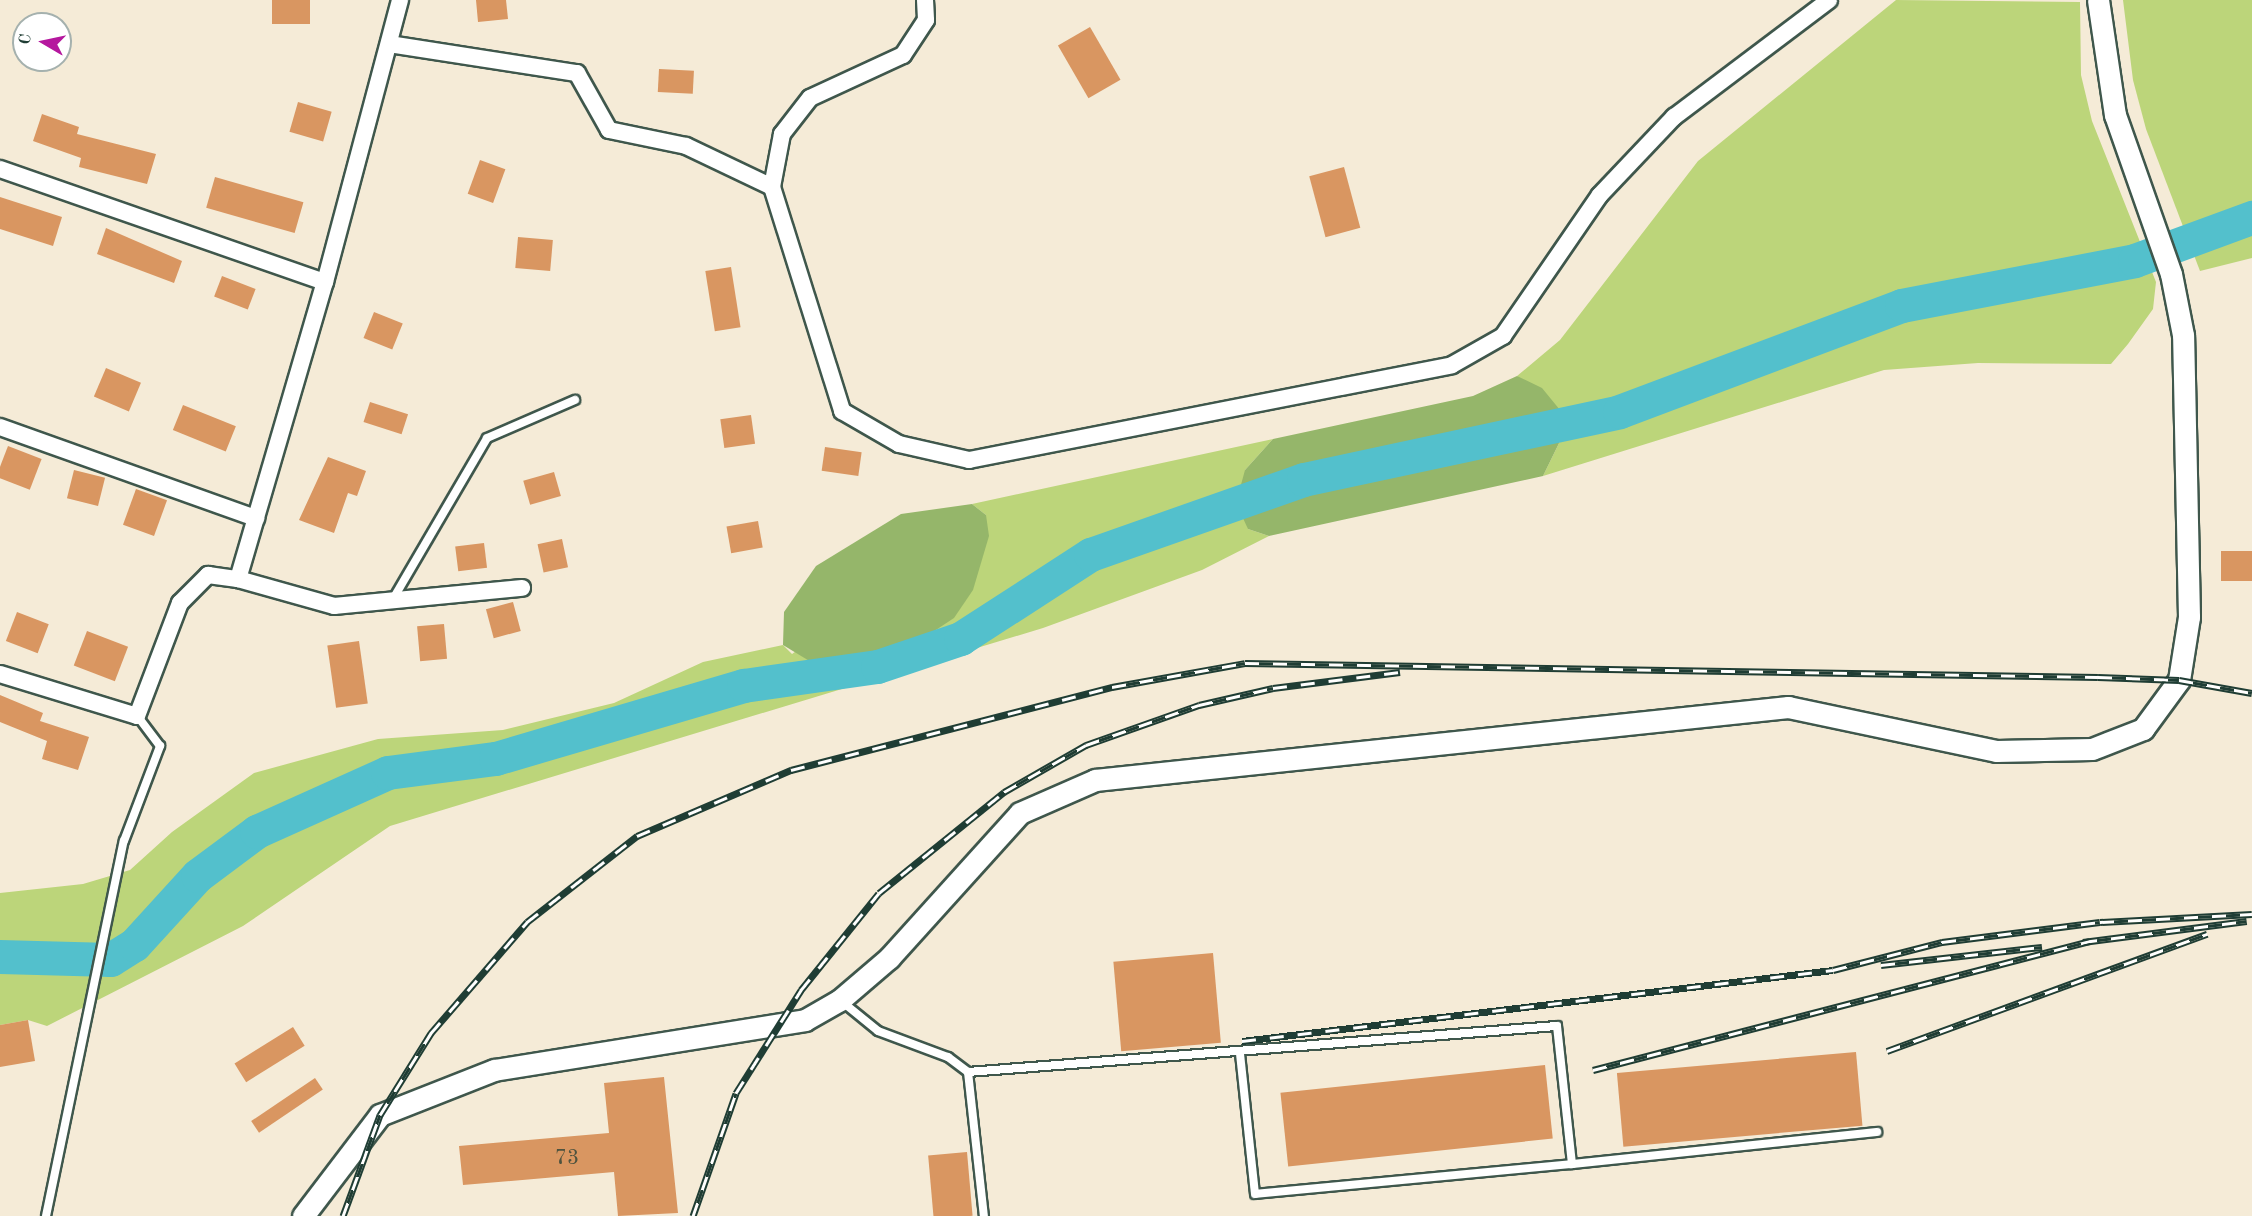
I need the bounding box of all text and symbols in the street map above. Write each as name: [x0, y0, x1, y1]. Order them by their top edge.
north arrow: [12, 12, 72, 72]
text: С: [17, 33, 35, 46]
house number: 73: [555, 1146, 579, 1172]

